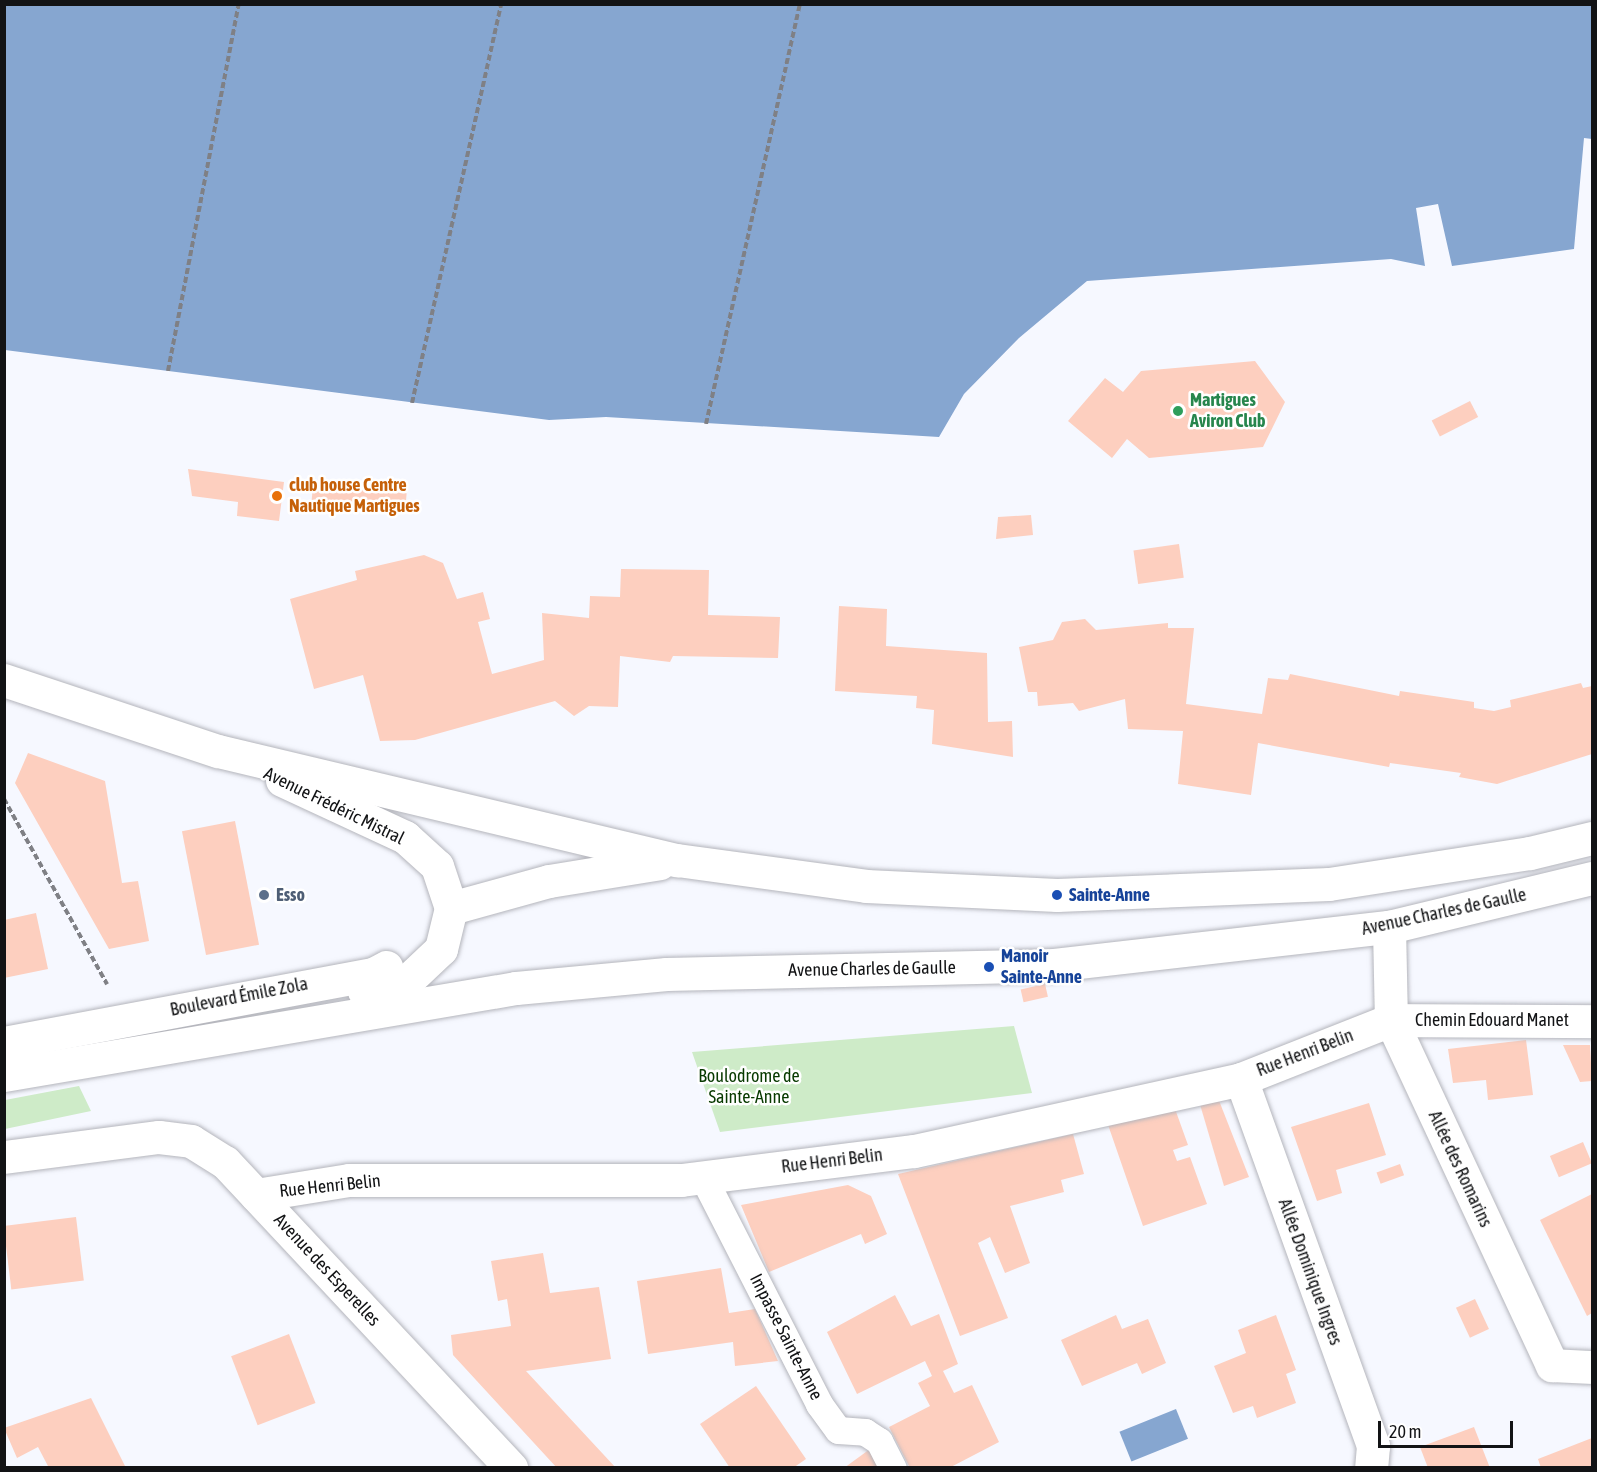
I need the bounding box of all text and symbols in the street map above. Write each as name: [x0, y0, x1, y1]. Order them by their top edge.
place label: Martigues Aviron Club: [1190, 390, 1265, 432]
marker: Martigues Aviron Club: [1171, 404, 1185, 418]
place label: club house Centre Nautique Martigues: [289, 475, 420, 518]
marker: club house Centre Nautique Martigues: [270, 489, 284, 503]
street label: Avenue Frédéric Mistral: [260, 763, 408, 849]
place label: Esso: [276, 884, 305, 906]
place label: Sainte-Anne: [1069, 884, 1150, 906]
street label: Avenue Charles de Gaulle: [1360, 884, 1528, 940]
marker: Esso: [257, 888, 271, 902]
marker: Sainte-Anne: [1050, 888, 1064, 902]
place label: Manoir Sainte-Anne: [1001, 946, 1082, 988]
street label: Avenue Charles de Gaulle: [788, 957, 956, 981]
marker: Manoir Sainte-Anne: [982, 960, 996, 974]
street label: Boulevard Émile Zola: [168, 973, 310, 1021]
street label: Chemin Edouard Manet: [1415, 1009, 1569, 1031]
street label: Rue Henri Belin: [1254, 1025, 1356, 1081]
park label: Boulodrome de Sainte-Anne: [698, 1066, 800, 1108]
street label: Allée des Romarins: [1424, 1107, 1496, 1231]
street label: Rue Henri Belin: [780, 1144, 884, 1178]
street label: Rue Henri Belin: [278, 1170, 382, 1202]
street label: Allée Dominique Ingres: [1273, 1196, 1347, 1348]
street label: Avenue des Esperelles: [269, 1209, 385, 1331]
street label: Impasse Sainte-Anne: [745, 1270, 827, 1404]
scale bar: [1381, 1409, 1516, 1447]
text: 20 m: [1389, 1421, 1421, 1442]

